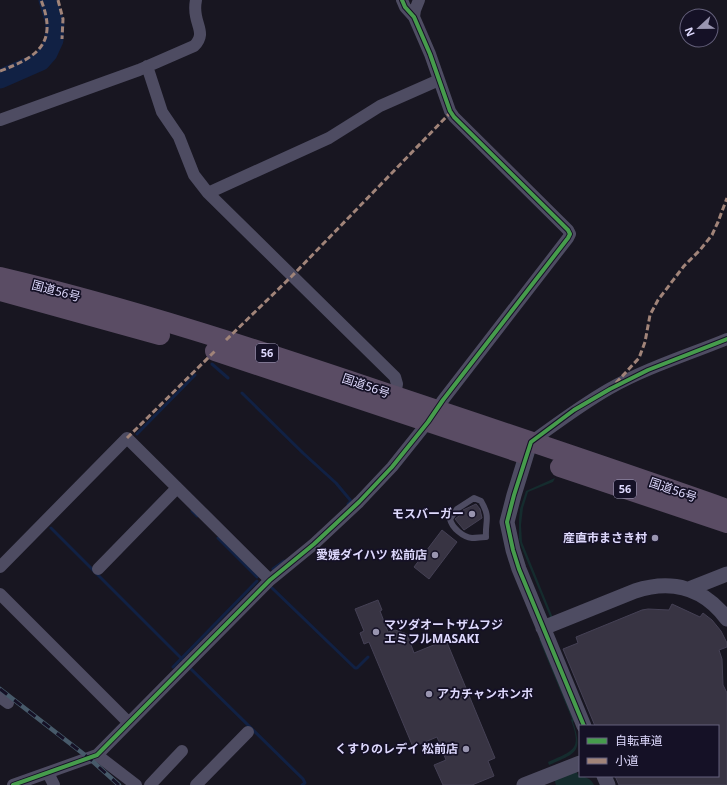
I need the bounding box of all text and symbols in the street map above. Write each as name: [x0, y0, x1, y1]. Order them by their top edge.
north arrow: [679, 8, 719, 48]
text: N: [681, 25, 698, 39]
street label: 国道56号: [30, 276, 82, 305]
road number: 56: [256, 344, 278, 362]
street label: 国道56号: [340, 369, 392, 402]
street label: 国道56号: [647, 473, 699, 506]
road number: 56: [614, 480, 636, 498]
place label: モスバーガー: [392, 505, 464, 522]
marker: モスバーガー: [467, 509, 477, 519]
place label: 産直市まさき村: [563, 529, 647, 546]
marker: 産直市まさき村: [650, 533, 660, 543]
place label: 愛媛ダイハツ 松前店: [316, 546, 427, 563]
marker: 愛媛ダイハツ 松前店: [430, 550, 440, 560]
place label: マツダオートザムフジ エミフルMASAKI: [384, 616, 503, 647]
marker: マツダオートザムフジ エミフルMASAKI: [371, 627, 381, 637]
place label: アカチャンホンポ: [437, 685, 533, 702]
marker: アカチャンホンポ: [424, 689, 434, 699]
legend: [579, 725, 719, 777]
text: 自転車道: [615, 732, 663, 749]
place label: くすりのレデイ 松前店: [335, 740, 458, 757]
marker: くすりのレデイ 松前店: [461, 744, 471, 754]
text: 小道: [615, 752, 639, 769]

